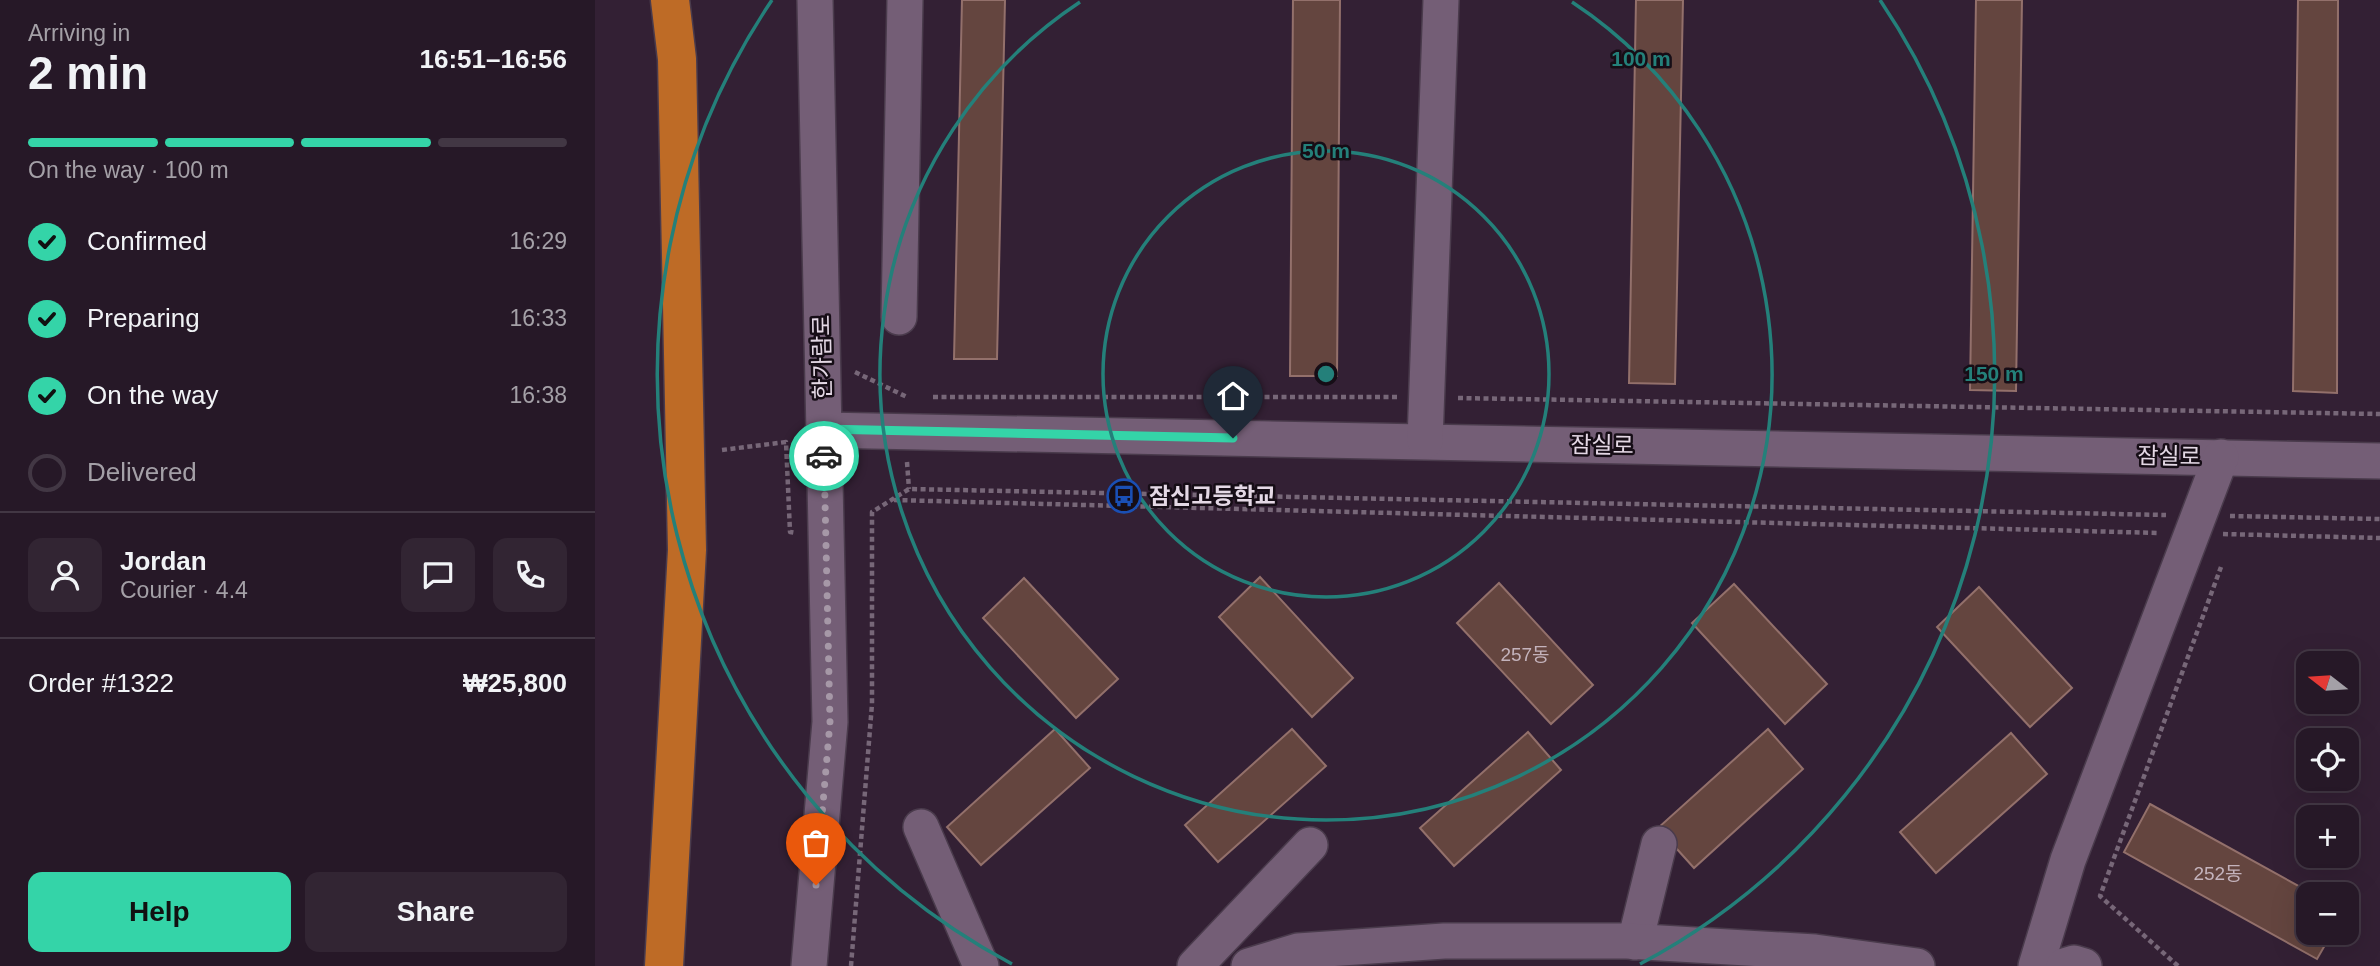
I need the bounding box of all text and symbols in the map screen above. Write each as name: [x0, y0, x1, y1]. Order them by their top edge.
text: Arriving in: [28, 20, 130, 46]
text: 16:51–16:56: [420, 44, 567, 74]
text: 2 min: [28, 47, 148, 99]
text: 100 m: [1611, 47, 1671, 70]
text: 50 m: [1302, 139, 1350, 162]
text: On the way · 100 m: [28, 157, 229, 183]
icon: check: [28, 223, 66, 261]
text: Confirmed: [87, 226, 207, 256]
text: 16:29: [509, 228, 567, 254]
icon: check: [28, 300, 66, 338]
text: Preparing: [87, 303, 200, 333]
text: 16:33: [509, 305, 567, 331]
street label: 한가람로: [808, 314, 836, 400]
centre of rings: [1314, 362, 1338, 386]
text: 150 m: [1964, 362, 2024, 385]
pin: [1203, 366, 1263, 438]
icon: check: [28, 377, 66, 415]
icon: home: [1214, 377, 1252, 415]
text: On the way: [87, 380, 219, 410]
text: 16:38: [509, 382, 567, 408]
courier: [789, 421, 859, 491]
street label: 잠실로: [1570, 431, 1634, 459]
icon: car: [805, 437, 843, 475]
street label: 잠실로: [2137, 442, 2201, 470]
text: Delivered: [87, 457, 197, 487]
bus stop icon: 잠신고등학교: [1105, 477, 1143, 515]
place label: 잠신고등학교: [1149, 483, 1276, 509]
button: person: [28, 538, 102, 612]
button: chat: [401, 538, 475, 612]
button: phone: [493, 538, 567, 612]
text: Jordan: [120, 546, 207, 576]
text: Courier · 4.4: [120, 577, 248, 603]
house number: 257동: [1500, 644, 1550, 665]
north arrow: [2296, 651, 2359, 714]
map controls: [2296, 651, 2359, 945]
text: Order #1322: [28, 668, 174, 698]
text: ₩25,800: [463, 668, 567, 698]
button: locate: [2296, 728, 2359, 791]
button: +: [2296, 805, 2359, 868]
pin: [786, 813, 846, 885]
icon: bag: [797, 824, 835, 862]
house number: 252동: [2193, 863, 2243, 884]
button: Help: [28, 872, 291, 952]
button: Share: [305, 872, 567, 952]
button: −: [2296, 882, 2359, 945]

